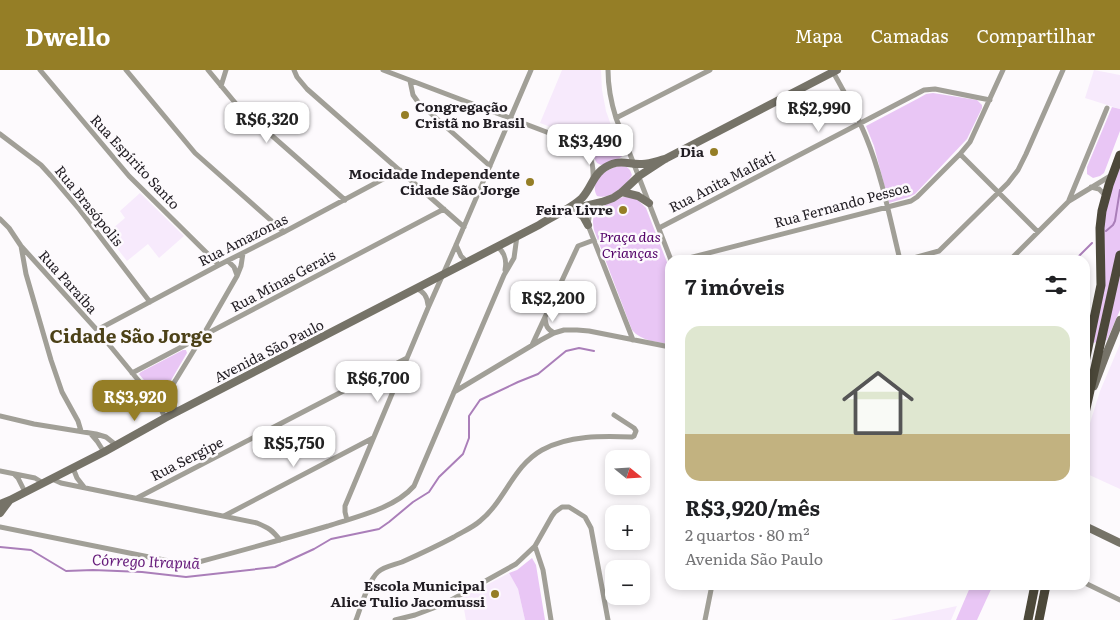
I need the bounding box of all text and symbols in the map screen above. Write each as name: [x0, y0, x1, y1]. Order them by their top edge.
text: Dwello: [25, 18, 110, 53]
text: Mapa: [795, 22, 843, 49]
text: Camadas: [871, 22, 948, 49]
text: Compartilhar: [976, 22, 1095, 49]
pin: R$2,990: [773, 90, 865, 133]
text: R$2,990: [787, 95, 851, 119]
place label: Congregação Cristã no Brasil: [415, 96, 525, 132]
pin: R$6,320: [221, 102, 313, 144]
text: R$6,320: [235, 106, 299, 130]
marker: Congregação Cristã no Brasil: [399, 109, 411, 121]
street label: Rua Espírito Santo: [86, 110, 185, 213]
pin: R$3,490: [544, 124, 636, 166]
text: R$3,490: [558, 128, 622, 152]
place label: Dia: [680, 141, 705, 161]
street label: Rua Anita Malfati: [665, 146, 778, 217]
marker: Dia: [708, 146, 720, 158]
street label: Rua Brasópolis: [51, 161, 129, 250]
place label: Mocidade Independente Cidade São Jorge: [349, 163, 520, 199]
marker: Mocidade Independente Cidade São Jorge: [524, 176, 536, 188]
street label: Rua Fernando Pessoa: [772, 176, 912, 232]
place label: Feira Livre: [535, 199, 613, 219]
marker: Feira Livre: [617, 204, 629, 216]
street label: Rua Amazonas: [194, 208, 291, 270]
park label: Praça das Crianças: [599, 226, 661, 262]
street label: Rua Minas Gerais: [227, 244, 338, 316]
street label: Rua Paraíba: [35, 245, 103, 318]
text: 7 imóveis: [685, 270, 784, 301]
icon: filters: [1042, 271, 1070, 299]
pin: R$2,200: [507, 280, 599, 323]
text: R$2,200: [521, 285, 585, 309]
street label: Avenida São Paulo: [210, 314, 327, 386]
district label: Cidade São Jorge: [50, 321, 213, 349]
icon: home: [833, 358, 923, 448]
pin: R$6,700: [332, 360, 424, 403]
text: R$6,700: [346, 365, 410, 389]
pin: R$3,920: [89, 380, 181, 422]
text: R$3,920: [103, 384, 167, 408]
pin: R$5,750: [248, 426, 340, 468]
text: R$5,750: [263, 430, 325, 454]
street label: Rua Sergipe: [147, 431, 226, 485]
north arrow: [605, 450, 650, 495]
map controls: [605, 450, 650, 605]
text: R$3,920/mês: [685, 491, 820, 522]
button: +: [605, 505, 650, 550]
text: 2 quartos · 80 m²: [685, 522, 810, 546]
text: Avenida São Paulo: [685, 546, 823, 570]
water label: Córrego Itrapuã: [92, 547, 201, 574]
button: −: [605, 560, 650, 605]
place label: Escola Municipal Alice Tulio Jacomussi: [331, 575, 485, 611]
marker: Escola Municipal Alice Tulio Jacomussi: [489, 588, 501, 600]

